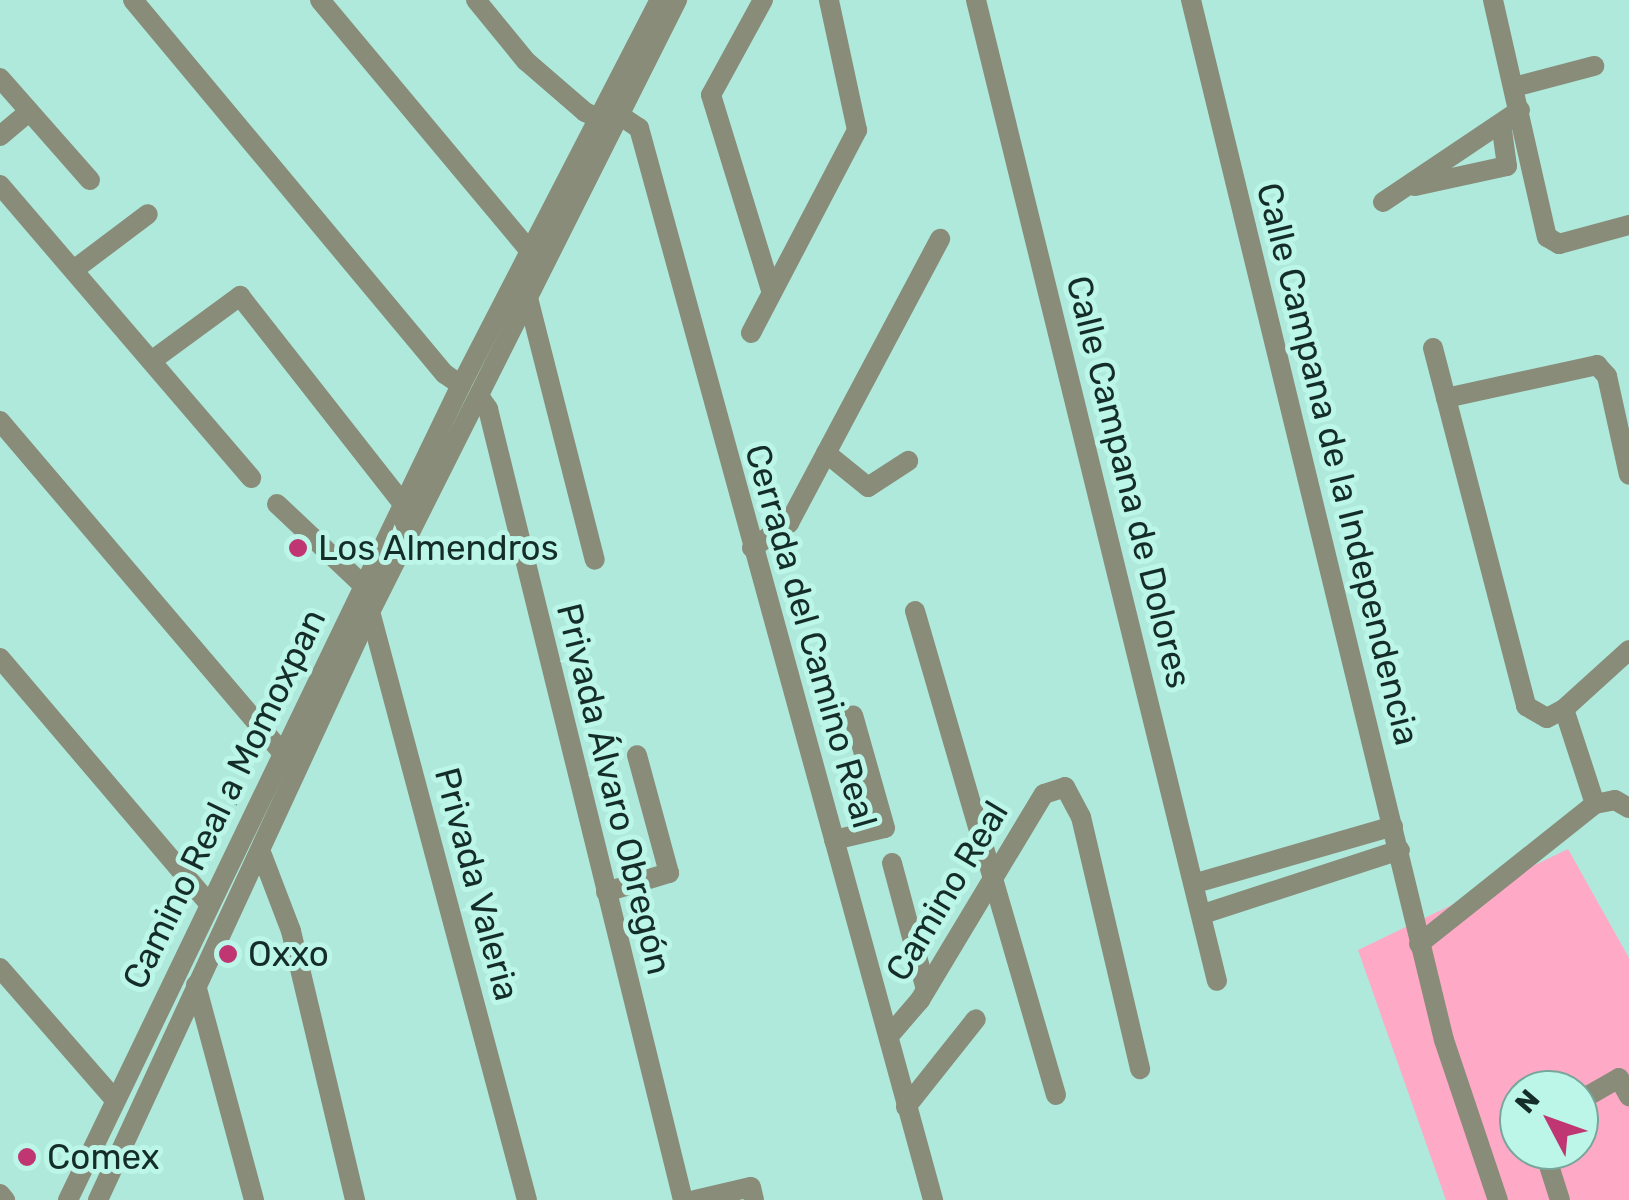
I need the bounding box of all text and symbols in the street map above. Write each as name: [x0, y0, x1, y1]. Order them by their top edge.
street label: Calle Campana de la Independencia: [1248, 179, 1428, 749]
street label: Calle Campana de Dolores: [1057, 272, 1201, 692]
street label: Cerrada del Camino Real: [736, 439, 886, 833]
place label: Los Almendros: [318, 527, 559, 569]
marker: Los Almendros: [287, 537, 309, 559]
street label: Privada Álvaro Obregón: [547, 599, 681, 979]
street label: Camino Real a Momoxpan: [114, 602, 334, 996]
street label: Privada Valeria: [426, 762, 528, 1006]
street label: Camino Real: [877, 794, 1017, 988]
place label: Oxxo: [248, 933, 329, 975]
marker: Oxxo: [217, 943, 239, 965]
north arrow: [1499, 1070, 1599, 1170]
text: N: [1508, 1083, 1547, 1120]
place label: Comex: [47, 1136, 160, 1178]
marker: Comex: [16, 1146, 38, 1168]

